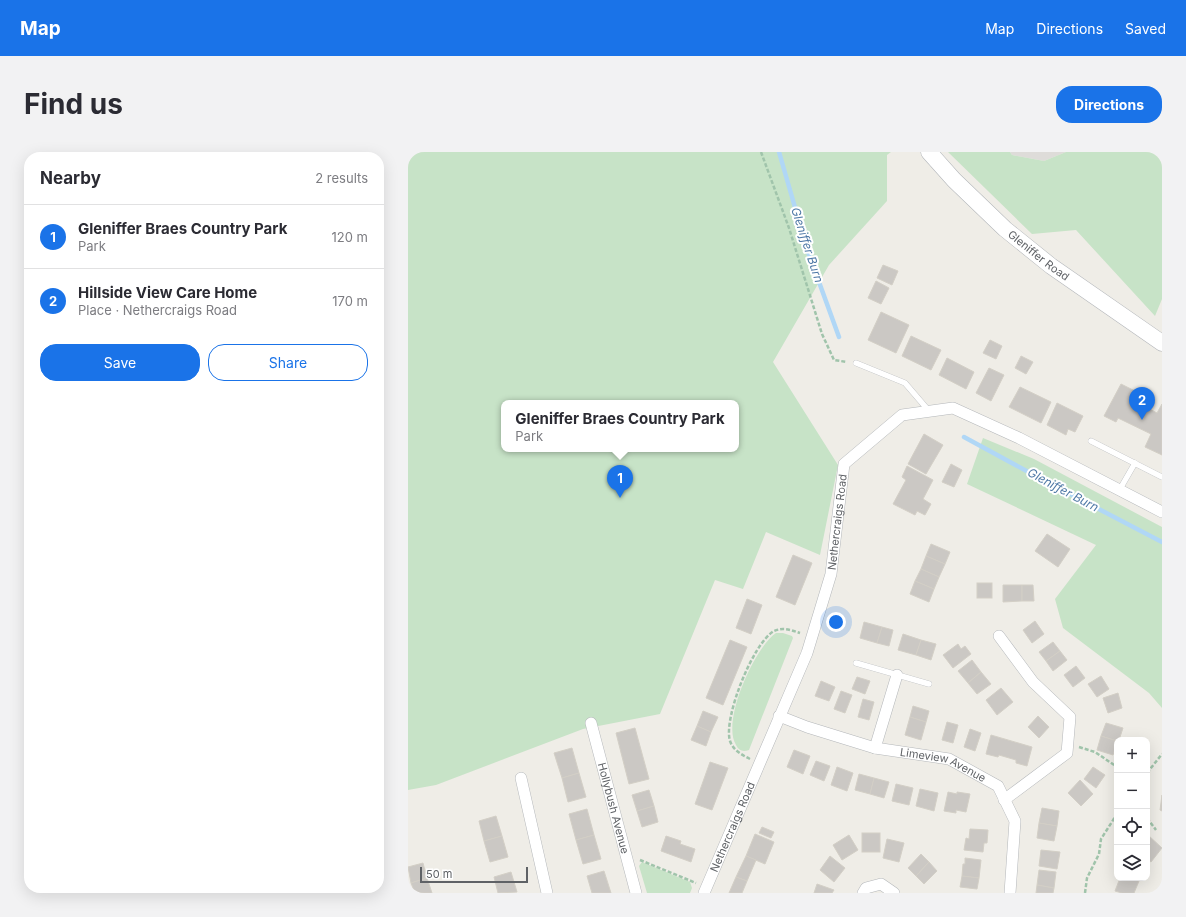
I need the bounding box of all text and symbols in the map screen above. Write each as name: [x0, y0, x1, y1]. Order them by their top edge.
text: Map: [20, 17, 61, 40]
text: Map: [985, 20, 1014, 37]
text: Directions: [1036, 20, 1103, 37]
text: Saved: [1125, 20, 1166, 37]
button: Directions: [1056, 86, 1162, 123]
text: Find us: [24, 87, 123, 121]
text: Nearby: [40, 168, 101, 188]
text: 2 results: [315, 170, 368, 186]
water label: Gleniffer Burn: [788, 205, 827, 284]
text: Gleniffer Braes Country Park: [78, 219, 287, 238]
street label: Gleniffer Road: [1005, 227, 1072, 284]
text: 1: [50, 229, 56, 245]
text: 120 m: [332, 229, 368, 245]
text: Park: [78, 238, 106, 254]
text: Hillside View Care Home: [78, 283, 257, 302]
text: 2: [49, 293, 57, 309]
text: 170 m: [332, 293, 368, 309]
text: Place · Nethercraigs Road: [78, 302, 237, 318]
button: Save: [40, 344, 200, 381]
button: Share: [208, 344, 368, 381]
pin: 2: [1129, 387, 1155, 420]
popup: [501, 400, 739, 452]
text: Gleniffer Braes Country Park: [515, 409, 725, 428]
text: Park: [515, 428, 543, 444]
pin: 1: [607, 465, 633, 498]
water label: Gleniffer Burn: [1025, 465, 1101, 515]
street label: Nethercraigs Road: [825, 473, 850, 571]
your location: [826, 612, 846, 632]
map controls: [1114, 737, 1150, 881]
button: +: [1114, 737, 1150, 773]
street label: Limeview Avenue: [899, 745, 988, 785]
street label: Hollybush Avenue: [595, 761, 632, 855]
button: −: [1114, 773, 1150, 809]
street label: Nethercraigs Road: [707, 780, 758, 874]
button: locate: [1114, 809, 1150, 845]
button: layers: [1114, 845, 1150, 881]
scale bar: [420, 865, 528, 884]
text: 50 m: [426, 867, 452, 881]

